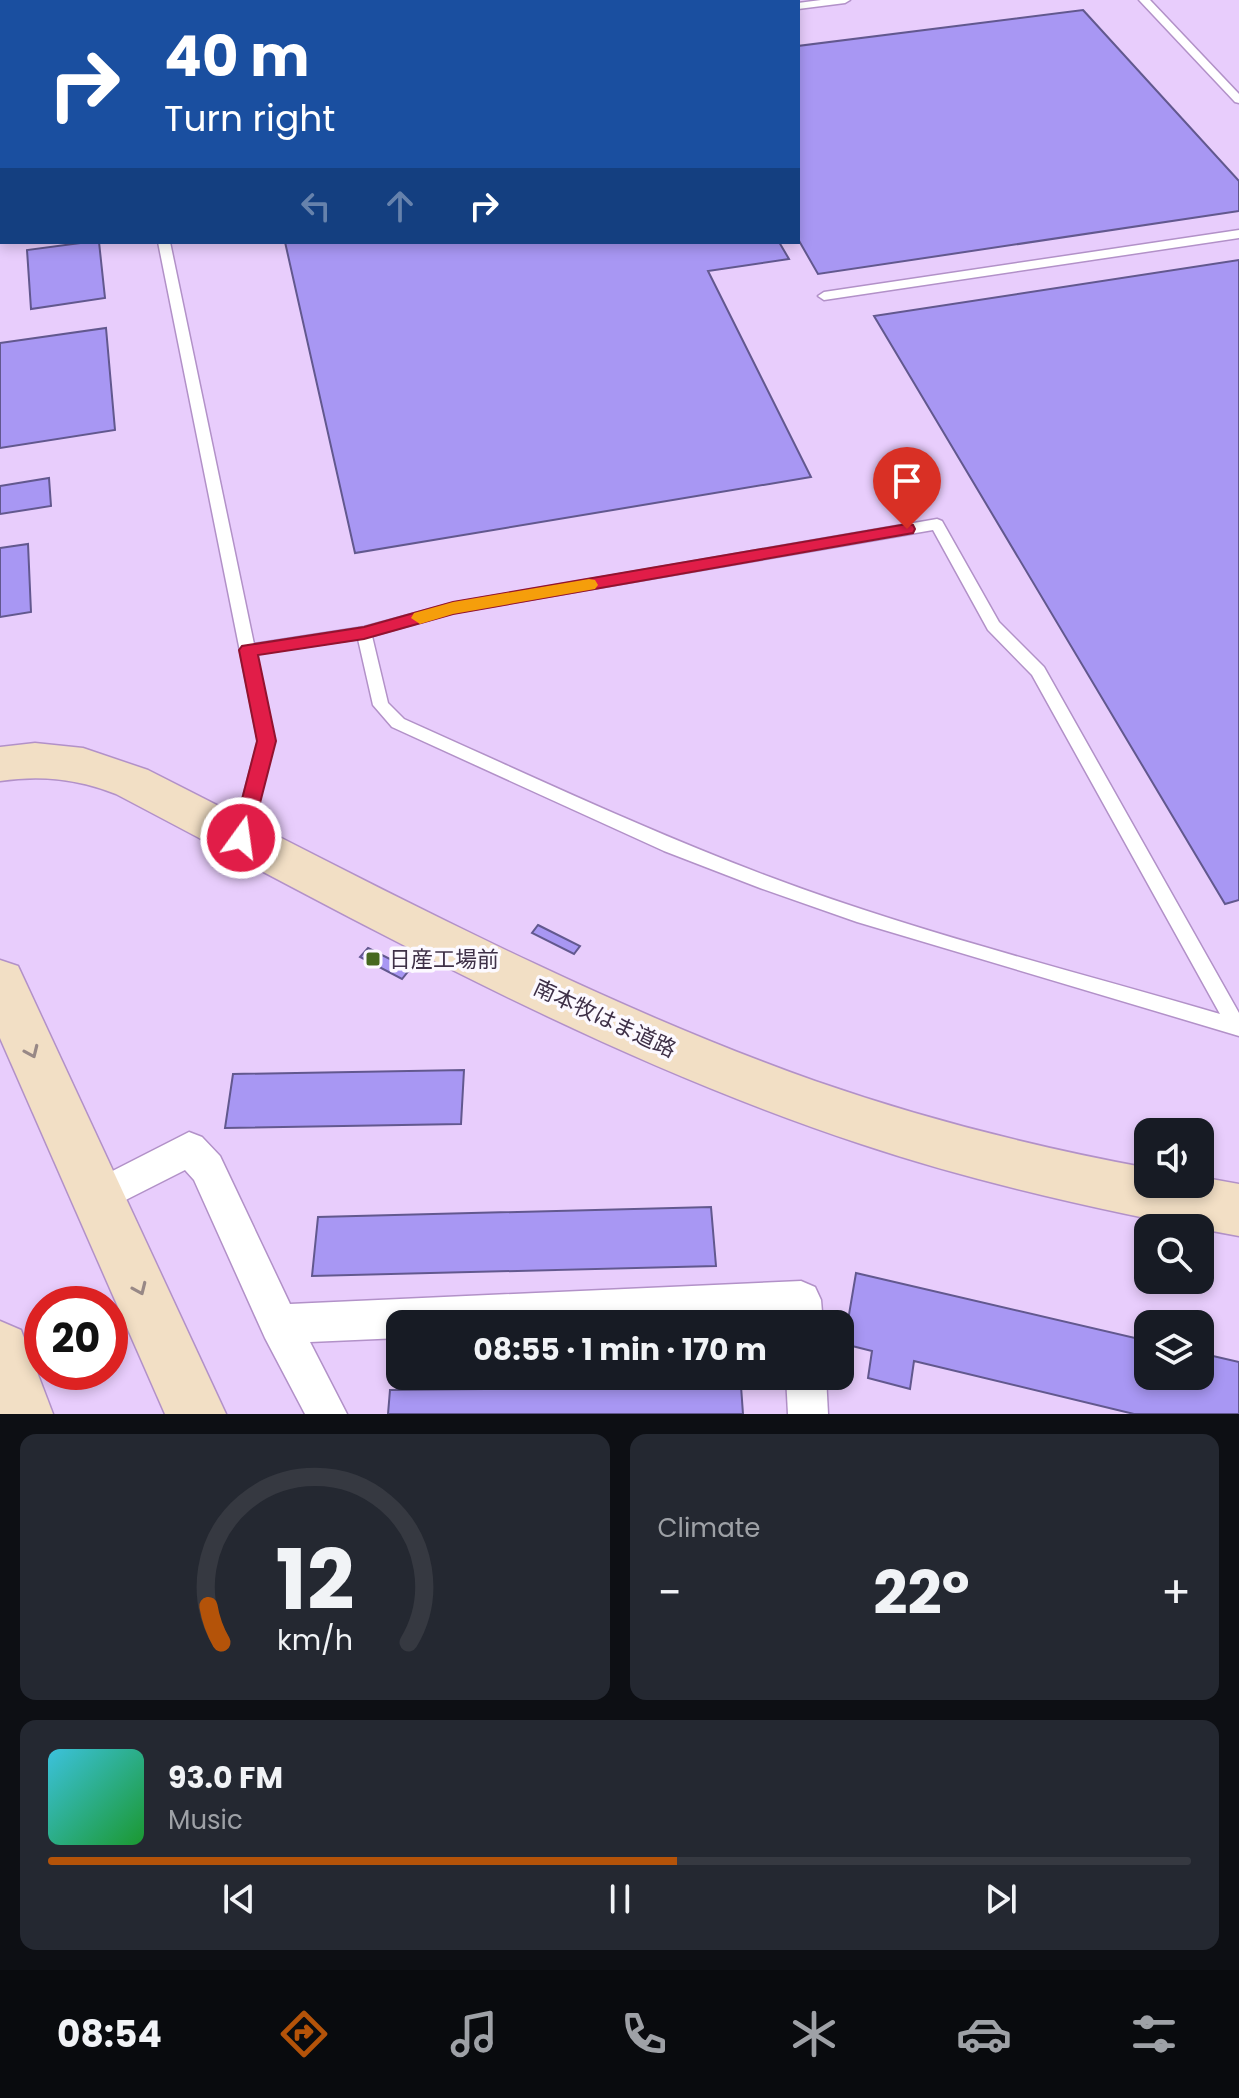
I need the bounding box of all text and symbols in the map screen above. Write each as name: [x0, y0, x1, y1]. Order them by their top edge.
text: 40 m: [164, 17, 310, 96]
icon: right: [32, 32, 136, 136]
text: Turn right: [164, 93, 335, 144]
icon: left: [294, 184, 338, 228]
icon: ahead: [378, 184, 422, 228]
icon: right: [462, 184, 506, 228]
pin: [873, 447, 941, 529]
icon: arrive: [885, 459, 929, 503]
position arrow: [199, 796, 283, 880]
place label: 日産工場前: [389, 944, 499, 975]
marker: 日産工場前: [364, 950, 382, 968]
street label: 南本牧はま道路: [528, 972, 681, 1065]
one-way arrow: [22, 1044, 38, 1058]
map controls: [1134, 1118, 1214, 1390]
button: sound: [1134, 1118, 1214, 1198]
button: search: [1134, 1214, 1214, 1294]
one-way arrow: [130, 1280, 146, 1295]
speed limit sign: 20: [24, 1286, 128, 1390]
button: layers: [1134, 1310, 1214, 1390]
text: 08:55 · 1 min · 170 m: [473, 1328, 767, 1371]
text: Climate: [658, 1510, 760, 1546]
text: 12: [275, 1522, 354, 1638]
text: 22°: [873, 1551, 970, 1635]
text: −: [658, 1562, 682, 1623]
text: +: [1161, 1562, 1191, 1623]
text: km/h: [277, 1620, 353, 1660]
text: 93.0 FM: [168, 1756, 283, 1799]
text: Music: [168, 1802, 243, 1838]
icon: previous: [217, 1877, 261, 1921]
icon: pause: [598, 1877, 642, 1921]
icon: next: [979, 1877, 1023, 1921]
icon: directions: [276, 2006, 332, 2062]
icon: music: [446, 2006, 502, 2062]
icon: phone: [616, 2006, 672, 2062]
icon: climate: [786, 2006, 842, 2062]
icon: car: [956, 2006, 1012, 2062]
icon: filters: [1126, 2006, 1182, 2062]
text: 08:54: [57, 2009, 162, 2060]

